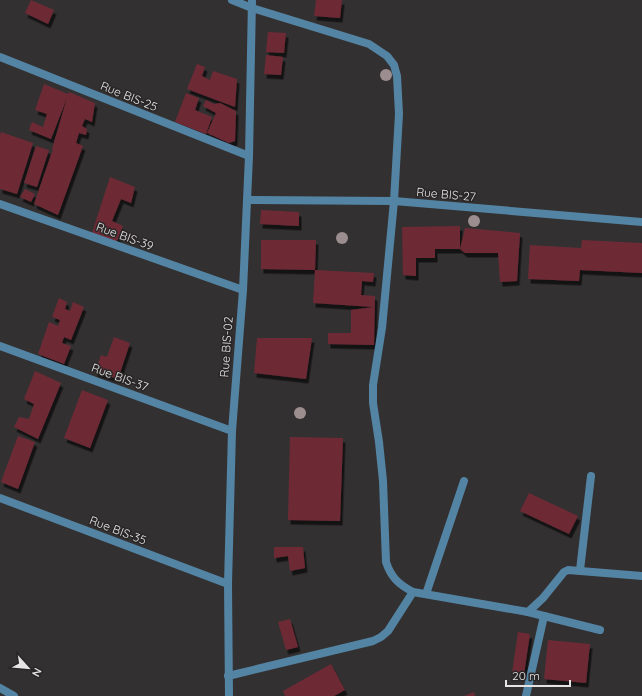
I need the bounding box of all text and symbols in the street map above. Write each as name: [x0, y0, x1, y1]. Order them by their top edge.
street label: Rue BIS-25: [98, 78, 160, 114]
street label: Rue BIS-27: [416, 184, 476, 204]
street label: Rue BIS-39: [94, 219, 156, 253]
street label: Rue BIS-02: [216, 316, 236, 378]
street label: Rue BIS-37: [89, 360, 151, 394]
street label: Rue BIS-35: [87, 512, 149, 548]
north arrow: [8, 648, 48, 688]
scale bar: [506, 662, 570, 688]
text: N: [29, 666, 45, 679]
text: 20 m: [512, 668, 540, 683]

